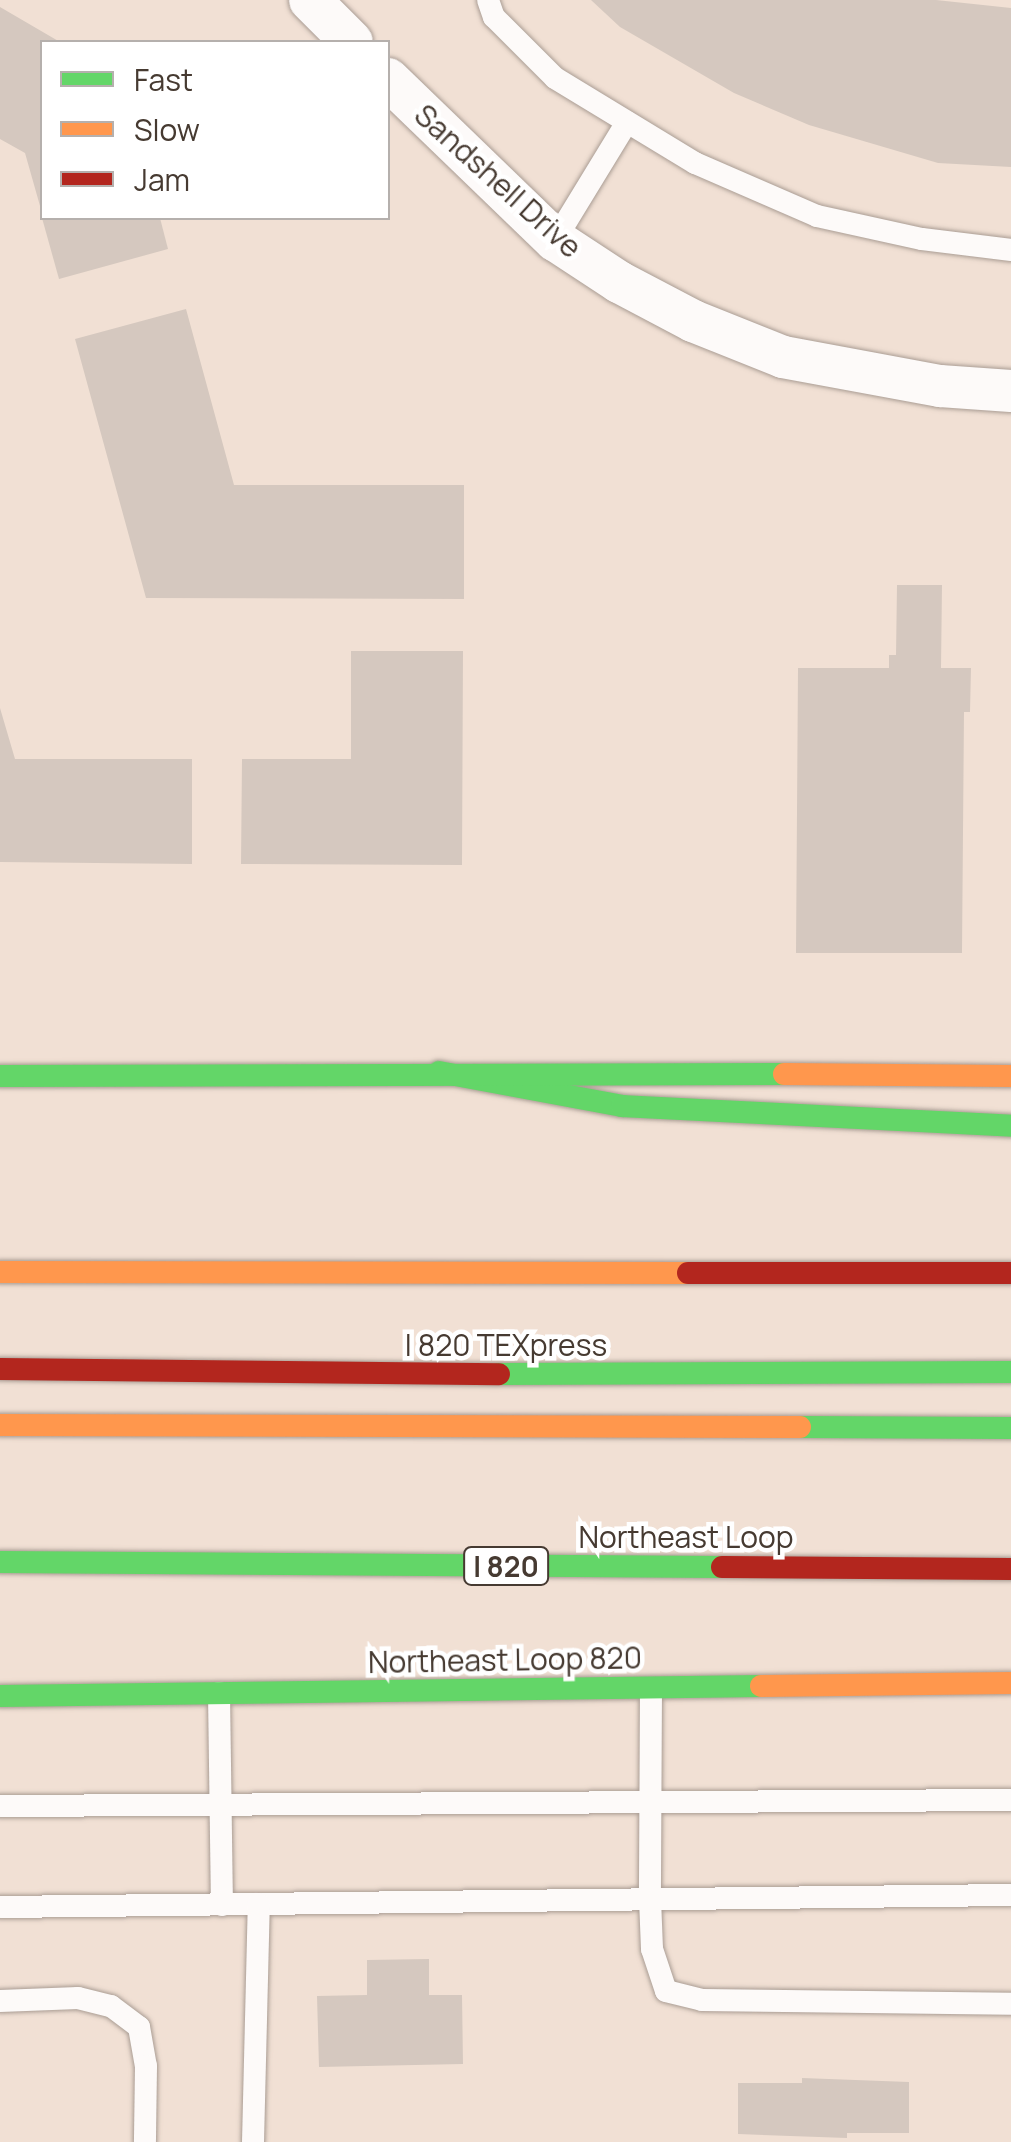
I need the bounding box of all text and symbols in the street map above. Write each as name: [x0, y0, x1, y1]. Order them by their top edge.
legend: [40, 40, 390, 220]
text: Fast: [134, 59, 193, 100]
street label: Sandshell Drive: [407, 97, 589, 265]
text: Slow: [134, 109, 200, 150]
text: Jam: [134, 159, 190, 200]
street label: I 820 TEXpress: [405, 1327, 607, 1363]
street label: Northeast Loop: [578, 1519, 794, 1555]
road number: I 820: [461, 1543, 551, 1589]
street label: Northeast Loop 820: [368, 1640, 642, 1680]

